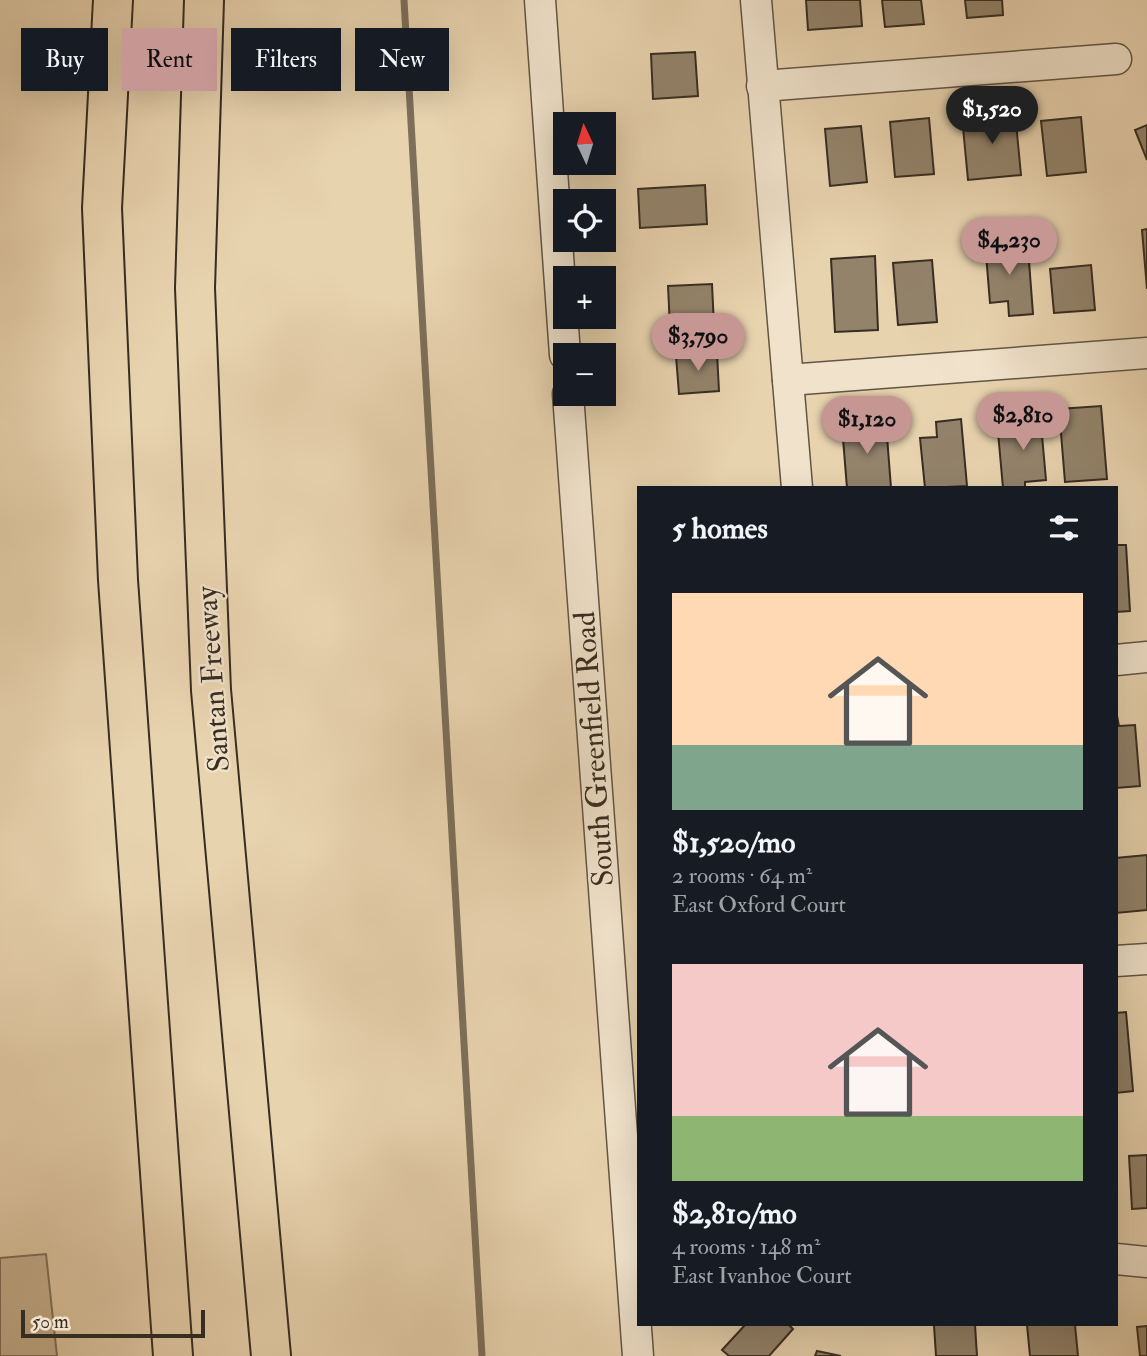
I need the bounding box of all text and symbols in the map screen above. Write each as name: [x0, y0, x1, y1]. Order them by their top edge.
chip: Buy: [21, 28, 108, 91]
chip: Rent: [122, 28, 217, 91]
chip: Filters: [231, 28, 341, 91]
chip: New: [355, 28, 449, 91]
pin: $1,520: [935, 86, 1049, 146]
text: $1,520: [962, 94, 1022, 123]
north arrow: [553, 112, 616, 175]
map controls: [553, 112, 616, 406]
button: locate: [553, 189, 616, 252]
pin: $4,230: [952, 218, 1066, 277]
text: $4,230: [977, 225, 1041, 254]
button: +: [553, 266, 616, 329]
pin: $3,790: [641, 314, 755, 373]
text: $3,790: [668, 321, 728, 350]
button: −: [553, 343, 616, 406]
pin: $2,810: [966, 392, 1080, 452]
pin: $1,120: [810, 396, 924, 456]
text: $2,810: [993, 400, 1053, 429]
text: $1,120: [838, 404, 896, 433]
icon: filters: [1045, 509, 1083, 547]
text: 5 homes: [672, 510, 768, 547]
street label: Santan Freeway: [188, 584, 238, 773]
street label: South Greenfield Road: [566, 610, 622, 888]
icon: home: [815, 638, 941, 764]
text: $1,520/mo: [672, 824, 795, 861]
text: 2 rooms · 64 m²: [672, 861, 812, 890]
text: East Oxford Court: [672, 890, 846, 919]
icon: home: [815, 1009, 941, 1135]
text: $2,810/mo: [672, 1195, 797, 1232]
text: 4 rooms · 148 m²: [672, 1232, 820, 1261]
text: East Ivanhoe Court: [672, 1261, 852, 1290]
scale bar: [21, 1307, 205, 1339]
text: 50 m: [32, 1310, 69, 1334]

